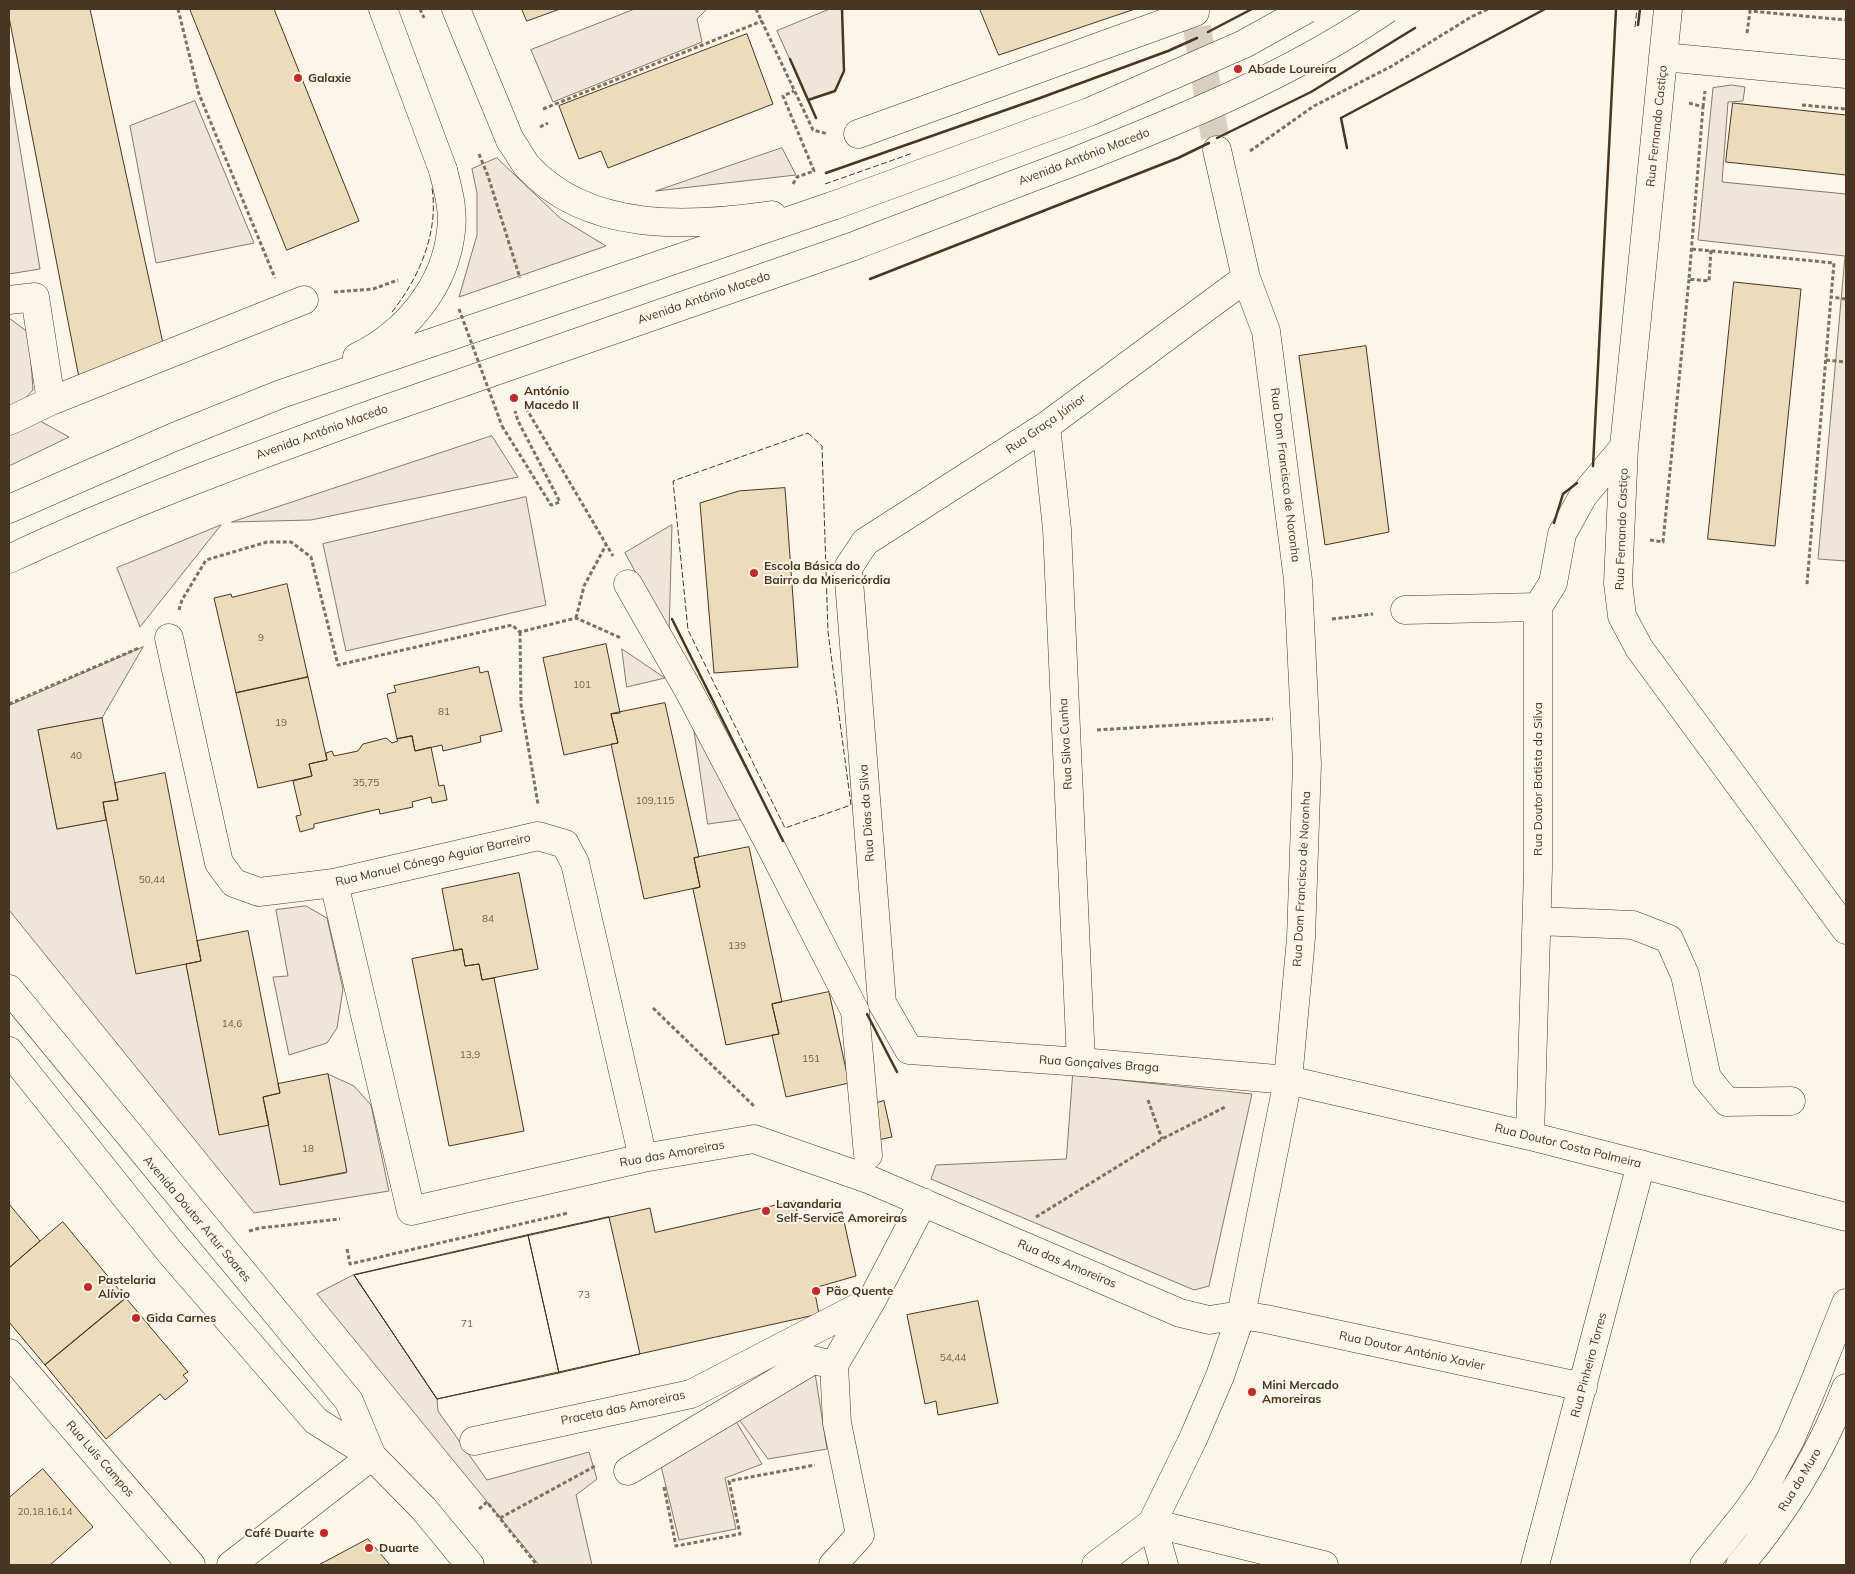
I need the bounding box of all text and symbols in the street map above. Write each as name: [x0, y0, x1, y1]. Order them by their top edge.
place label: Abade Loureira: [1248, 62, 1337, 76]
marker: Abade Loureira: [1232, 63, 1244, 75]
street label: Rua Fernando Castiço: [1643, 64, 1671, 188]
place label: Galaxie: [308, 71, 351, 85]
marker: Galaxie: [292, 72, 304, 84]
street label: Avenida António Macedo: [1016, 125, 1152, 189]
street label: Avenida António Macedo: [636, 269, 772, 327]
place label: António Macedo II: [524, 384, 579, 412]
street label: Rua Dom Francisco de Noronha: [1267, 387, 1303, 563]
street label: Rua Graça Júnior: [1003, 391, 1089, 457]
marker: António Macedo II: [508, 392, 520, 404]
street label: Avenida António Macedo: [254, 401, 390, 463]
street label: Rua Fernando Castiço: [1613, 468, 1631, 590]
place label: Escola Básica do Bairro da Misericórdia: [764, 559, 890, 587]
marker: Escola Básica do Bairro da Misericórdia: [748, 567, 760, 579]
house number: 9: [258, 632, 264, 644]
house number: 101: [573, 679, 591, 691]
street label: Rua Silva Cunha: [1056, 698, 1076, 790]
street label: Rua Doutor Batista da Silva: [1531, 702, 1545, 856]
house number: 81: [438, 706, 450, 718]
house number: 19: [275, 717, 287, 729]
house number: 40: [70, 750, 82, 762]
street label: Rua Dias da Silva: [856, 764, 878, 862]
house number: 35,75: [353, 777, 379, 789]
street label: Rua Dom Francisco de Noronha: [1290, 791, 1314, 967]
house number: 109,115: [636, 795, 674, 807]
street label: Rua Manuel Cónego Aguiar Barreiro: [334, 830, 532, 890]
house number: 50,44: [139, 874, 165, 886]
house number: 84: [482, 913, 494, 925]
house number: 139: [728, 940, 746, 952]
house number: 14,6: [222, 1018, 242, 1030]
house number: 13,9: [460, 1049, 480, 1061]
house number: 151: [802, 1053, 820, 1065]
street label: Rua Gonçalves Braga: [1039, 1053, 1159, 1075]
street label: Rua Doutor Costa Palmeira: [1493, 1121, 1643, 1171]
street label: Rua das Amoreiras: [618, 1138, 726, 1170]
house number: 18: [302, 1143, 314, 1155]
street label: Avenida Doutor Artur Soares: [140, 1153, 254, 1285]
place label: Lavandaria Self-Service Amoreiras: [776, 1197, 907, 1225]
marker: Lavandaria Self-Service Amoreiras: [760, 1205, 772, 1217]
street label: Rua das Amoreiras: [1015, 1237, 1119, 1291]
place label: Pastelaria Alívio: [98, 1273, 156, 1301]
marker: Pastelaria Alívio: [82, 1281, 94, 1293]
place label: Pão Quente: [826, 1284, 893, 1298]
marker: Pão Quente: [810, 1285, 822, 1297]
house number: 73: [578, 1289, 590, 1301]
place label: Gida Carnes: [146, 1311, 216, 1325]
street label: Rua Pinheiro Torres: [1568, 1311, 1610, 1419]
marker: Gida Carnes: [130, 1312, 142, 1324]
house number: 71: [461, 1318, 473, 1330]
street label: Rua Doutor António Xavier: [1338, 1329, 1486, 1373]
house number: 54,44: [940, 1352, 966, 1364]
place label: Mini Mercado Amoreiras: [1262, 1378, 1339, 1406]
marker: Mini Mercado Amoreiras: [1246, 1386, 1258, 1398]
street label: Praceta das Amoreiras: [559, 1388, 687, 1428]
street label: Rua Luis Campos: [63, 1418, 137, 1500]
street label: Rua do Muro: [1776, 1446, 1824, 1514]
house number: 20,18,16,14: [18, 1506, 72, 1518]
place label: Café Duarte: [245, 1526, 314, 1540]
marker: Café Duarte: [318, 1527, 330, 1539]
place label: Duarte: [379, 1541, 419, 1555]
marker: Duarte: [363, 1542, 375, 1554]

